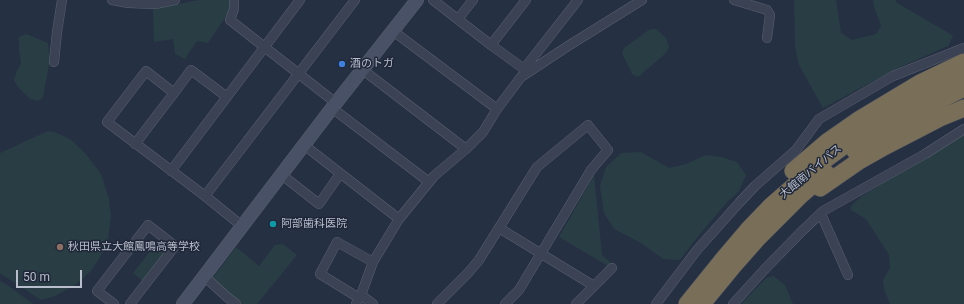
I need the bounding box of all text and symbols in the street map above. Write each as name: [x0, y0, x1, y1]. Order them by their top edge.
place label: 酒のトガ: [350, 57, 394, 71]
marker: 酒のトガ: [337, 59, 347, 69]
street label: 大館南バイパス: [777, 142, 845, 202]
place label: 阿部歯科医院: [281, 217, 347, 231]
marker: 阿部歯科医院: [268, 219, 278, 229]
place label: 秋田県立大館鳳鳴高等学校: [68, 240, 200, 254]
marker: 秋田県立大館鳳鳴高等学校: [55, 242, 65, 252]
scale bar: [18, 262, 84, 288]
text: 50 m: [23, 270, 50, 284]

